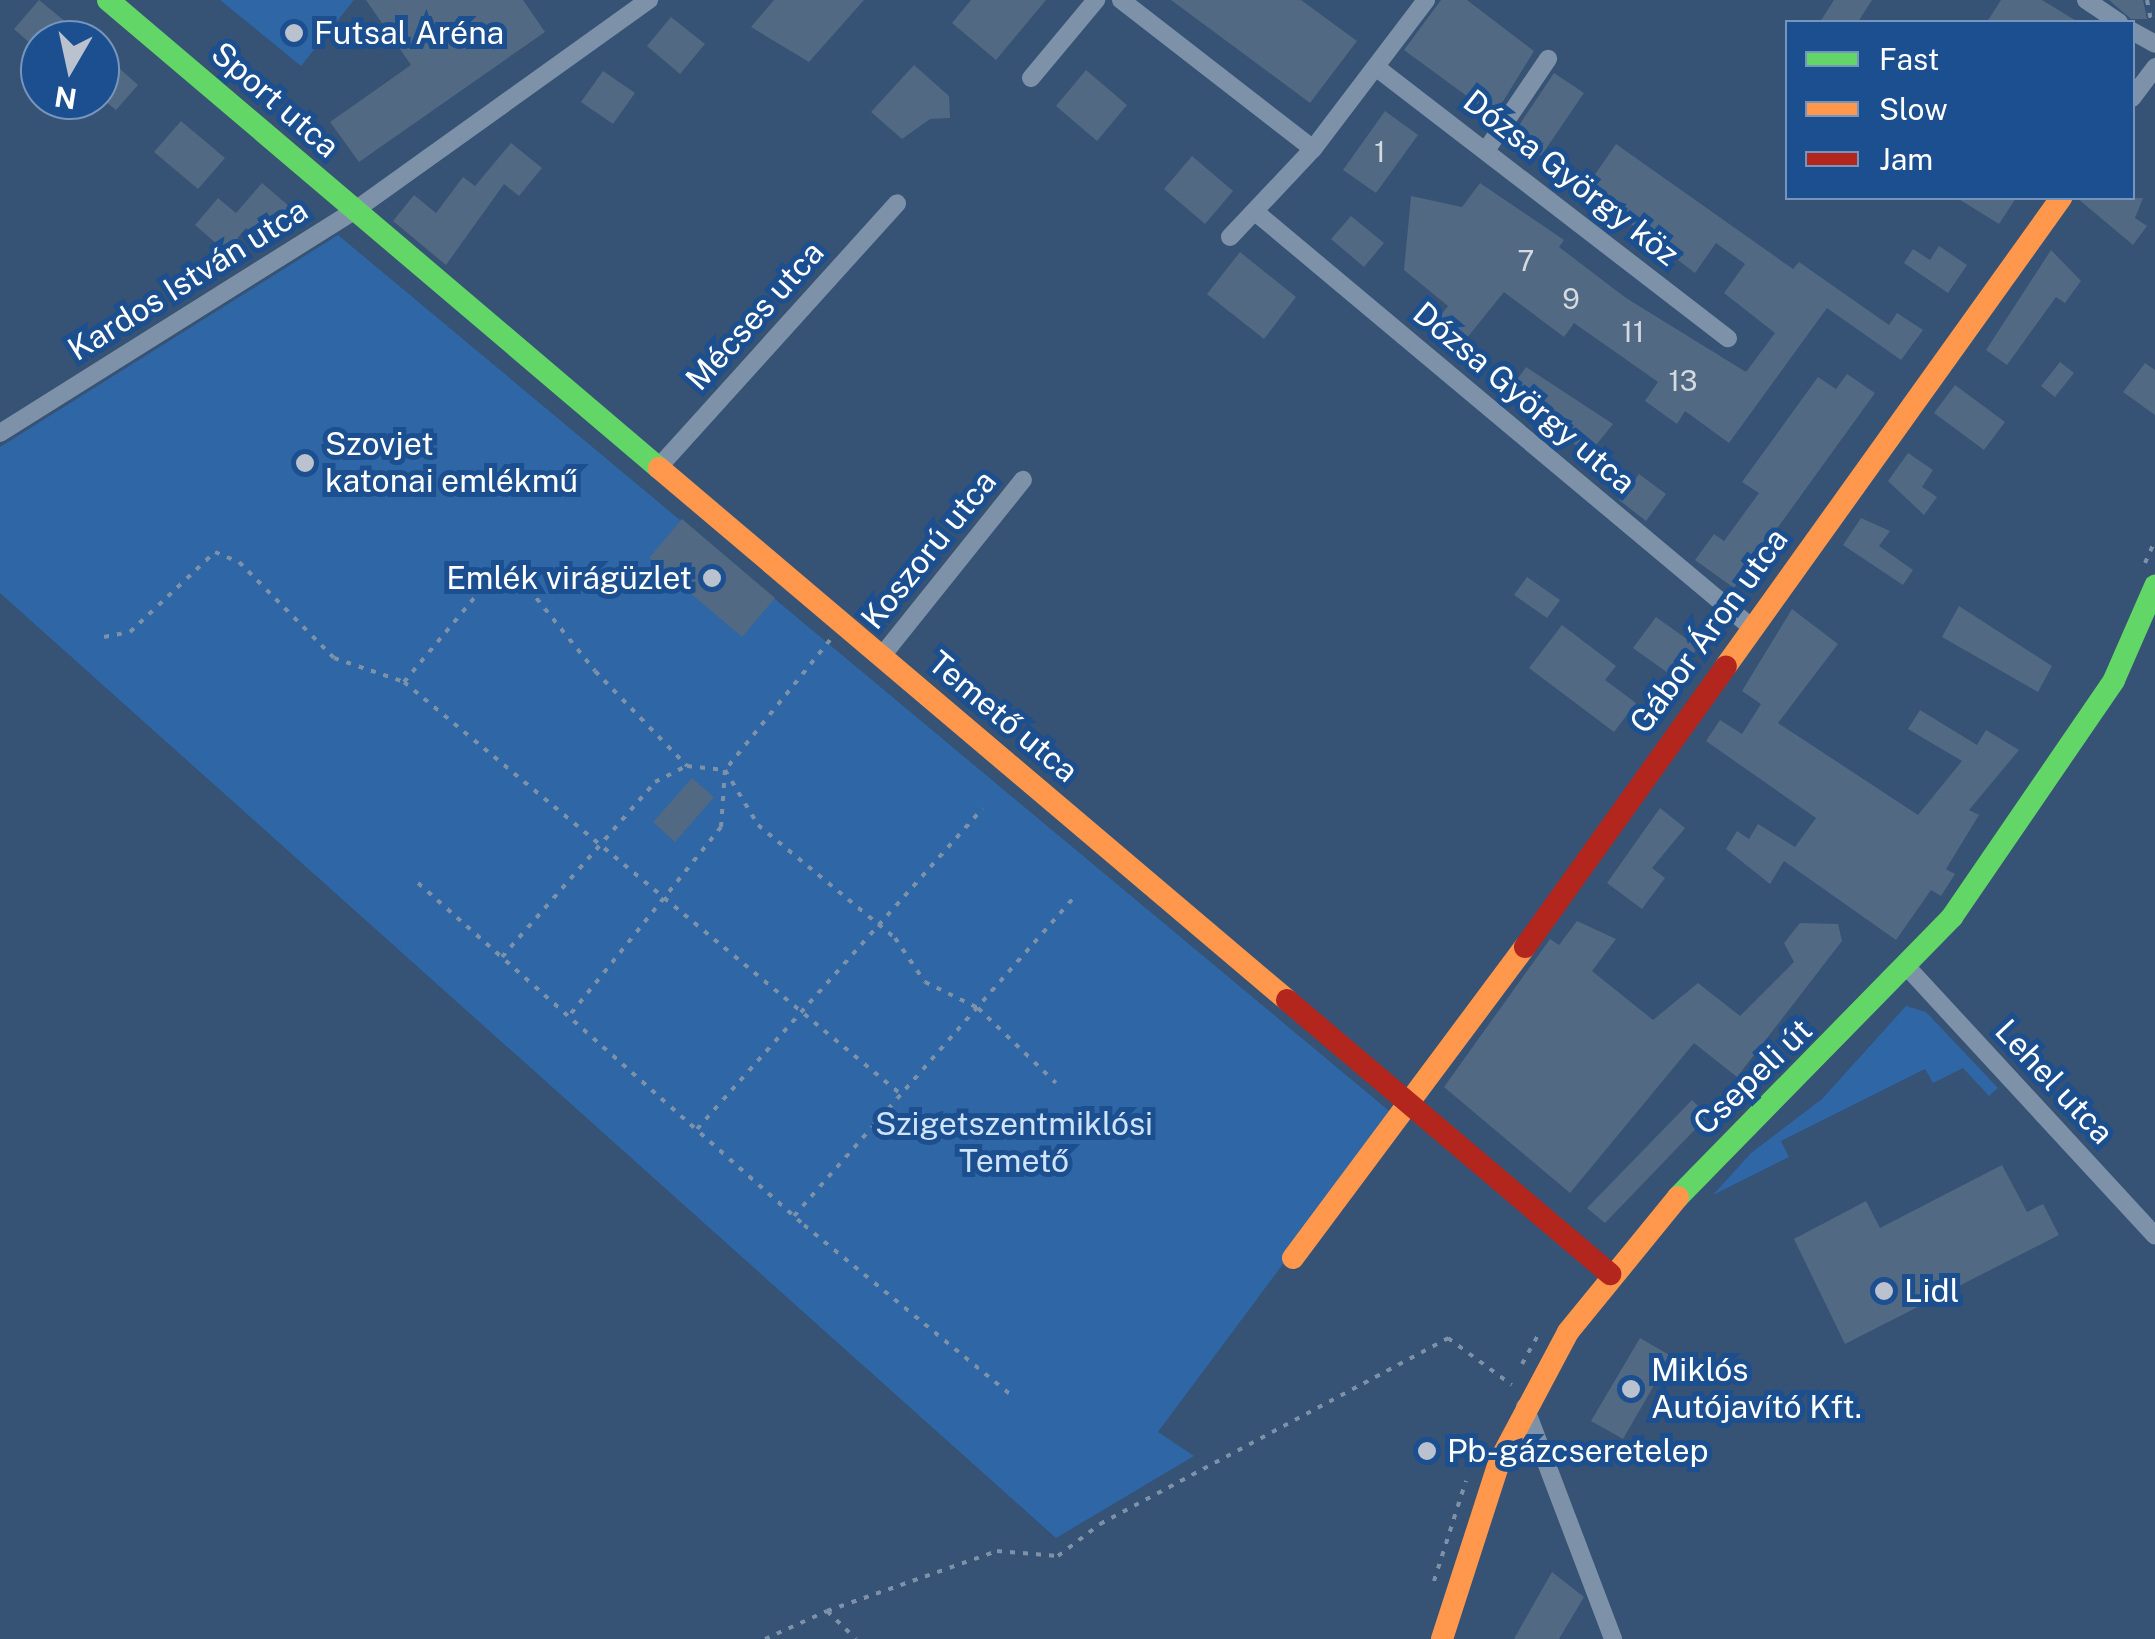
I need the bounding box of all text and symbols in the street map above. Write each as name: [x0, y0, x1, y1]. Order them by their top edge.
place label: Futsal Aréna: [314, 14, 504, 52]
north arrow: [20, 20, 120, 120]
legend: [1785, 20, 2135, 200]
marker: Futsal Aréna: [283, 22, 305, 44]
street label: Sport utca: [203, 34, 347, 166]
text: Fast: [1879, 41, 1939, 77]
text: N: [52, 80, 79, 116]
street label: Dózsa György köz: [1456, 82, 1686, 274]
text: Slow: [1879, 91, 1948, 127]
house number: 1: [1374, 135, 1386, 169]
text: Jam: [1879, 141, 1933, 177]
street label: Kardos István utca: [61, 191, 315, 369]
street label: Mécses utca: [678, 234, 832, 398]
house number: 7: [1518, 244, 1534, 278]
house number: 9: [1562, 282, 1580, 316]
street label: Dózsa György utca: [1405, 294, 1643, 502]
house number: 11: [1622, 315, 1644, 349]
house number: 13: [1668, 364, 1698, 398]
place label: Szovjet katonai emlékmű: [325, 426, 579, 501]
marker: Szovjet katonai emlékmű: [294, 452, 316, 474]
street label: Koszorú utca: [853, 463, 1005, 637]
street label: Gábor Áron utca: [1622, 521, 1796, 741]
place label: Emlék virágüzlet: [446, 559, 692, 597]
marker: Emlék virágüzlet: [701, 567, 723, 589]
street label: Temető utca: [920, 643, 1086, 791]
street label: Csepeli út: [1686, 1011, 1820, 1143]
street label: Lehel utca: [1987, 1012, 2121, 1152]
park label: Szigetszentmiklósi Temető: [875, 1106, 1153, 1181]
place label: Lidl: [1904, 1272, 1959, 1310]
marker: Lidl: [1873, 1280, 1895, 1302]
place label: Miklós Autójavító Kft.: [1651, 1352, 1862, 1427]
marker: Miklós Autójavító Kft.: [1620, 1378, 1642, 1400]
place label: Pb-gázcseretelep: [1447, 1432, 1709, 1470]
marker: Pb-gázcseretelep: [1416, 1440, 1438, 1462]

